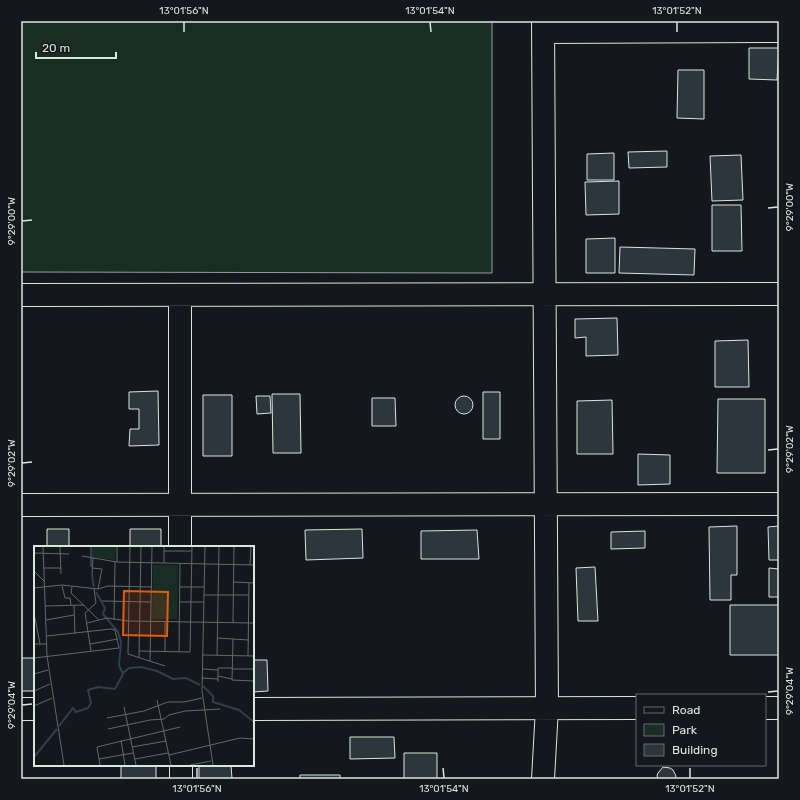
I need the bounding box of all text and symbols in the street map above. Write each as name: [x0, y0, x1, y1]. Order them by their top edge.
text: 13°01'56"N: [159, 5, 209, 17]
text: 13°01'54"N: [405, 5, 455, 17]
text: 13°01'52"N: [652, 5, 702, 17]
scale bar: [36, 34, 116, 60]
text: 20 m: [42, 41, 70, 55]
text: 9°29'00"W: [784, 183, 796, 231]
text: 9°29'00"W: [6, 197, 18, 245]
text: 9°29'02"W: [784, 425, 796, 473]
text: 9°29'02"W: [6, 439, 18, 487]
inset map: [34, 546, 254, 766]
text: 9°29'04"W: [784, 667, 796, 715]
text: 9°29'04"W: [6, 681, 18, 729]
legend: [636, 694, 766, 766]
text: Road: [672, 703, 700, 717]
text: Park: [672, 723, 698, 737]
text: Building: [672, 743, 718, 757]
text: 13°01'56"N: [172, 783, 222, 795]
text: 13°01'54"N: [419, 783, 469, 795]
text: 13°01'52"N: [665, 783, 715, 795]

